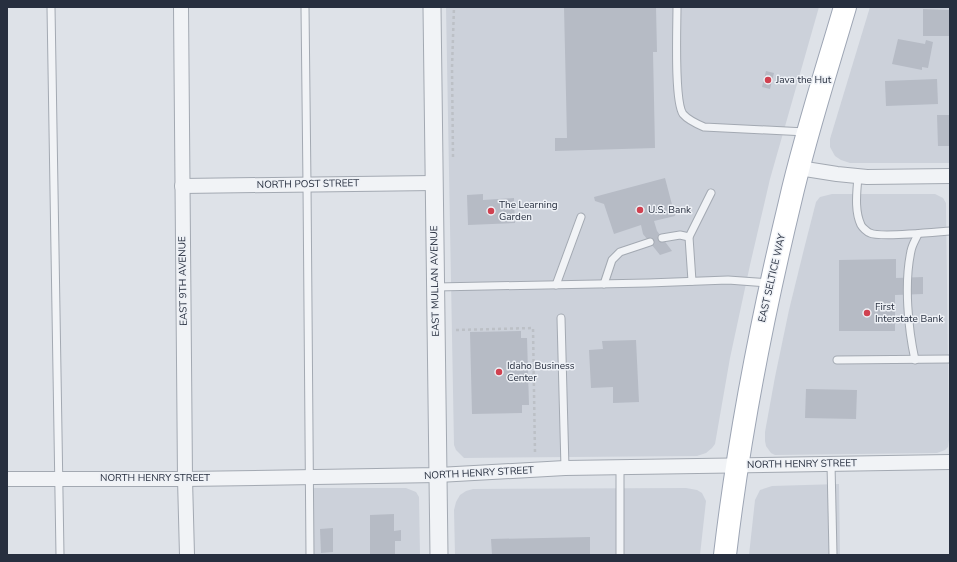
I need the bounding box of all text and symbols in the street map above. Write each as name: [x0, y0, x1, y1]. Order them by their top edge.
place label: Java the Hut: [775, 73, 832, 87]
marker: Java the Hut: [763, 75, 773, 85]
street label: NORTH POST STREET: [257, 176, 359, 192]
place label: The Learning Garden: [499, 198, 558, 224]
place label: U.S. Bank: [648, 203, 692, 217]
marker: U.S. Bank: [635, 205, 645, 215]
marker: The Learning Garden: [486, 206, 496, 216]
street label: EAST MULLAN AVENUE: [427, 225, 443, 337]
street label: EAST SELTICE WAY: [755, 231, 789, 324]
street label: EAST 9TH AVENUE: [175, 236, 191, 326]
place label: First Interstate Bank: [875, 300, 944, 326]
marker: First Interstate Bank: [862, 308, 872, 318]
place label: Idaho Business Center: [507, 359, 575, 385]
marker: Idaho Business Center: [494, 367, 504, 377]
street label: NORTH HENRY STREET: [747, 456, 857, 472]
street label: NORTH HENRY STREET: [424, 463, 534, 483]
street label: NORTH HENRY STREET: [100, 471, 210, 485]

